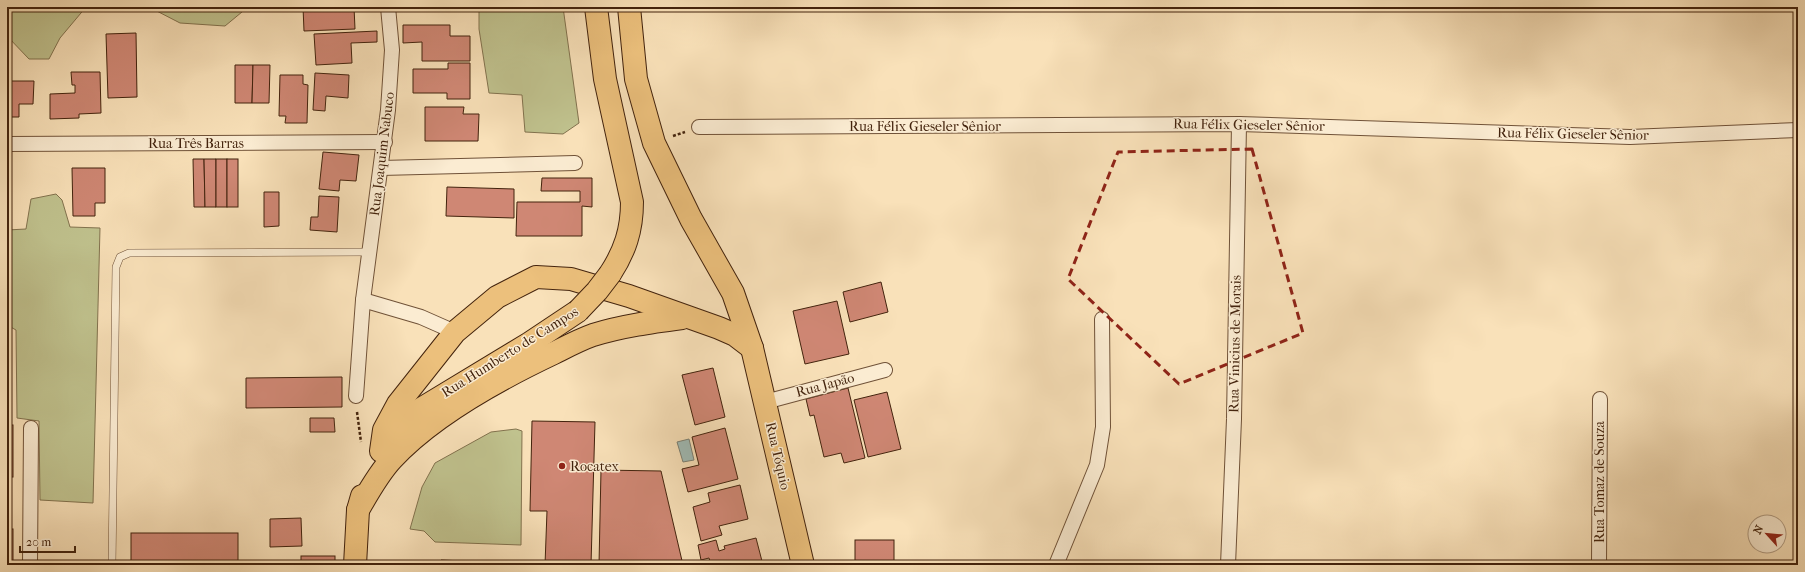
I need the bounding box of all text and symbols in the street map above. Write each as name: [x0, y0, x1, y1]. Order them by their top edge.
street label: Rua Joaquim Nabuco: [366, 91, 398, 217]
street label: Rua Félix Gieseler Sênior: [1173, 115, 1325, 135]
street label: Rua Félix Gieseler Sênior: [849, 118, 1001, 135]
street label: Rua Félix Gieseler Sênior: [1497, 124, 1649, 144]
street label: Rua Três Barras: [148, 135, 244, 152]
street label: Rua Vinicius de Morais: [1225, 275, 1245, 413]
street label: Rua Humberto de Campos: [438, 303, 582, 401]
street label: Rua Japão: [794, 369, 856, 401]
street label: Rua Tóquio: [762, 420, 794, 492]
street label: Rua Tomaz de Souza: [1591, 420, 1608, 543]
place label: Rocatex: [570, 458, 620, 475]
marker: Rocatex: [557, 461, 567, 471]
north arrow: [1747, 514, 1787, 554]
text: N: [1751, 522, 1767, 536]
scale bar: [20, 528, 75, 554]
text: 20 m: [26, 535, 51, 549]

